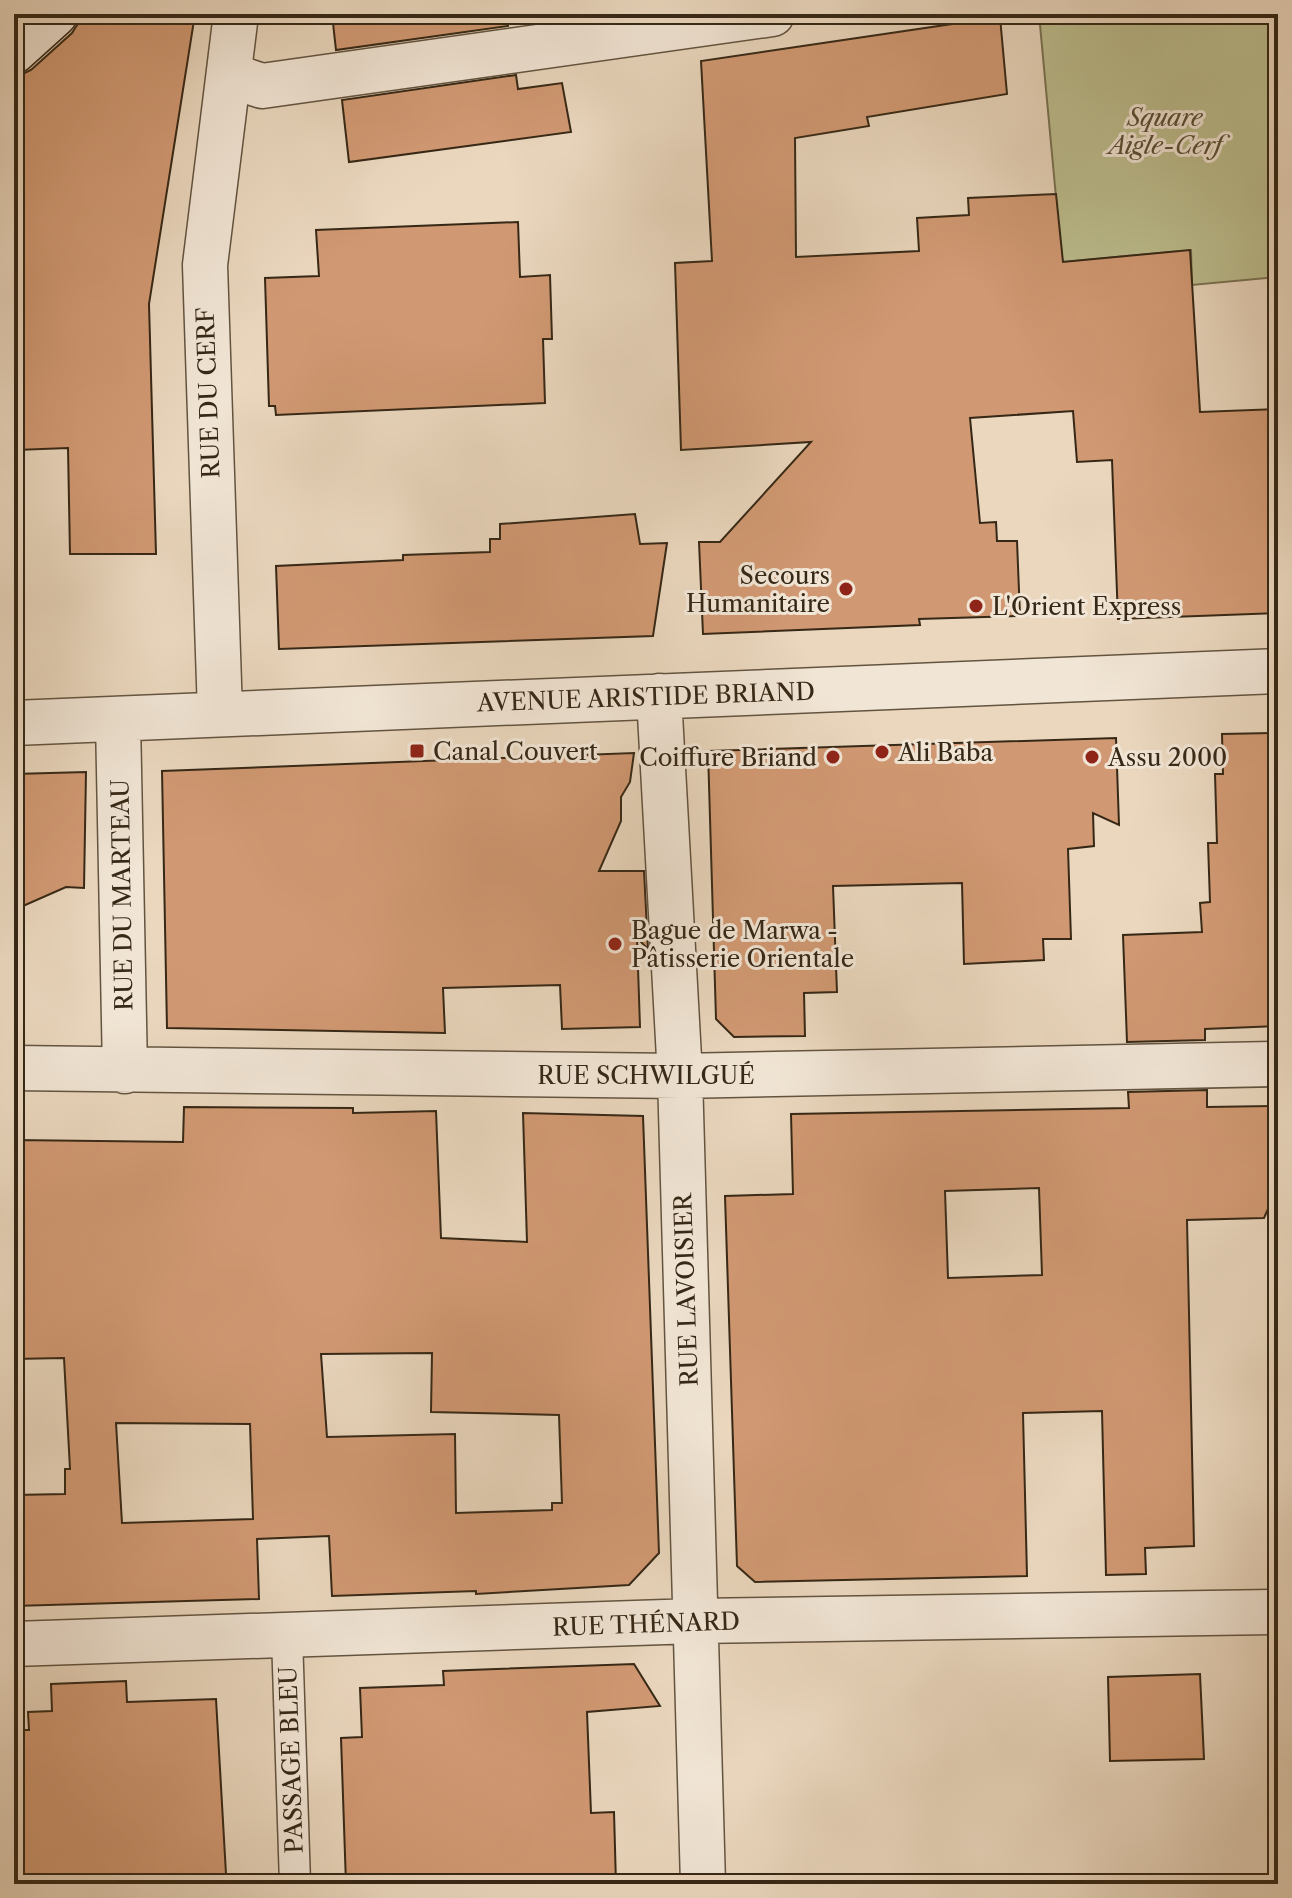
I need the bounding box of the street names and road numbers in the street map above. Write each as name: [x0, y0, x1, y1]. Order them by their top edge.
street label: RUE DU CERF: [191, 307, 225, 479]
street label: AVENUE ARISTIDE BRIAND: [475, 677, 816, 717]
street label: RUE DU MARTEAU: [105, 779, 139, 1011]
street label: RUE SCHWILGUÉ: [537, 1061, 755, 1090]
street label: RUE LAVOISIER: [668, 1192, 704, 1387]
street label: RUE THÉNARD: [552, 1606, 740, 1642]
street label: PASSAGE BLEU: [273, 1666, 309, 1854]

